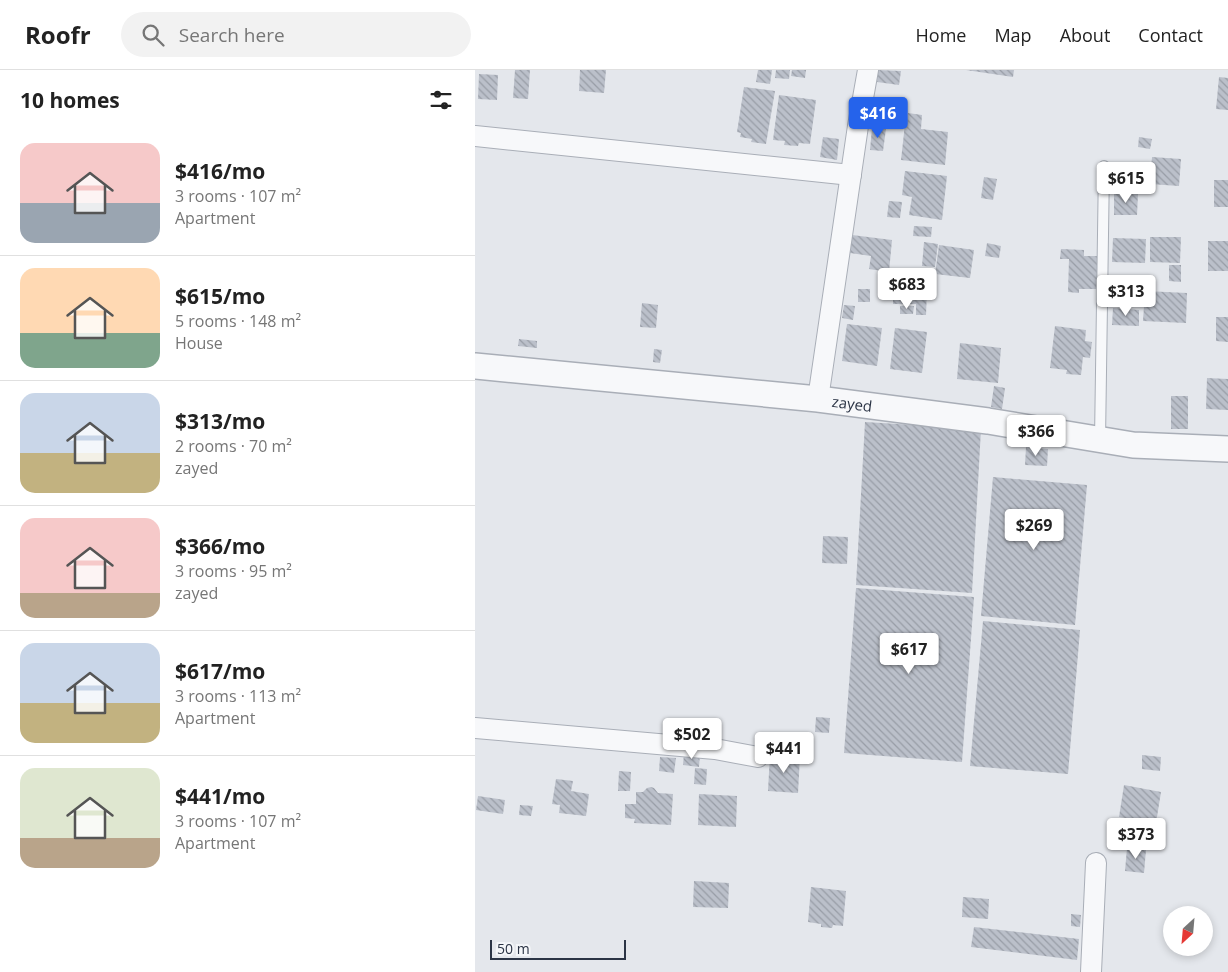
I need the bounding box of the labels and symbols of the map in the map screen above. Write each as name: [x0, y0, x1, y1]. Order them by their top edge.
pin: $416: [848, 97, 908, 139]
pin: $615: [1096, 162, 1156, 204]
pin: $683: [877, 268, 937, 310]
pin: $313: [1096, 274, 1156, 317]
street label: zayed: [831, 391, 874, 416]
pin: $366: [1006, 414, 1066, 457]
pin: $269: [1004, 508, 1064, 551]
pin: $617: [879, 632, 939, 675]
pin: $502: [662, 718, 722, 760]
pin: $441: [754, 732, 814, 774]
pin: $373: [1106, 818, 1166, 860]
north arrow: [1163, 906, 1213, 956]
scale bar: [490, 937, 626, 960]

